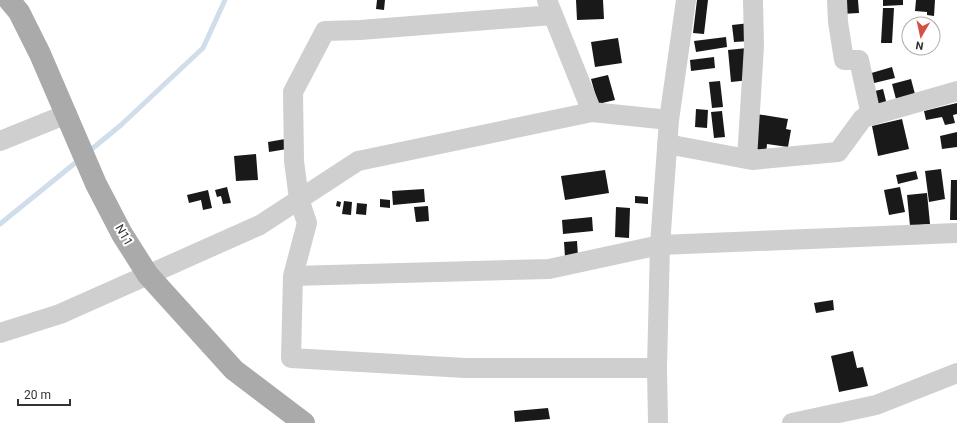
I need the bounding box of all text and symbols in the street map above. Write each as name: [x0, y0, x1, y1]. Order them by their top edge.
north arrow: [901, 16, 941, 56]
text: N: [914, 38, 924, 52]
street label: N11: [112, 222, 136, 248]
scale bar: [18, 381, 70, 407]
text: 20 m: [24, 388, 51, 402]

